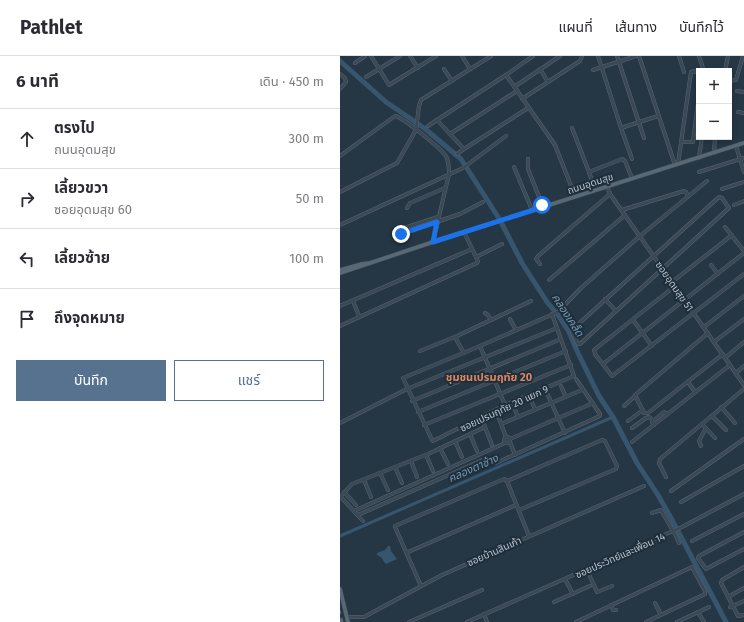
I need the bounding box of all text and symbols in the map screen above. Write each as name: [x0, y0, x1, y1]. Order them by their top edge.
text: Pathlet: [20, 16, 83, 39]
text: แผนที่: [559, 19, 593, 36]
text: เส้นทาง: [615, 19, 657, 36]
text: บันทึกไว้: [679, 19, 724, 36]
map controls: [696, 68, 732, 140]
button: +: [696, 68, 732, 104]
text: 6 นาที: [16, 71, 59, 92]
text: เดิน · 450 m: [259, 74, 324, 89]
button: −: [696, 104, 732, 140]
text: ตรงไป: [54, 119, 95, 137]
icon: ahead: [16, 128, 38, 150]
text: 300 m: [288, 131, 324, 146]
text: ถนนอุดมสุข: [54, 142, 116, 157]
street label: ถนนอุดมสุข: [566, 171, 615, 197]
text: เลี้ยวขวา: [54, 179, 108, 197]
icon: right: [16, 188, 38, 210]
text: 50 m: [296, 191, 324, 206]
route start: [533, 196, 551, 214]
text: ซอยอุดมสุข 60: [54, 202, 132, 217]
route end: [392, 225, 410, 243]
icon: left: [16, 248, 38, 270]
text: เลี้ยวซ้าย: [54, 249, 110, 267]
text: 100 m: [289, 251, 324, 266]
street label: ซอยอุดมสุข 51: [653, 259, 696, 314]
water label: คลองเคล็ด: [549, 292, 587, 340]
icon: arrive: [16, 308, 38, 330]
text: ถึงจุดหมาย: [54, 309, 125, 327]
button: บันทึก: [16, 360, 166, 401]
button: แชร์: [174, 360, 324, 401]
district label: ชุมชนเปรมฤทัย 20: [446, 371, 533, 384]
street label: ซอยเปรมฤทัย 20 แยก 9: [458, 383, 551, 435]
water label: คลองตาช้าง: [446, 451, 501, 485]
street label: ซอยประวิทย์และเพื่อน 14: [573, 529, 668, 581]
street label: ซอยบ้านสินเก้า: [465, 535, 523, 569]

